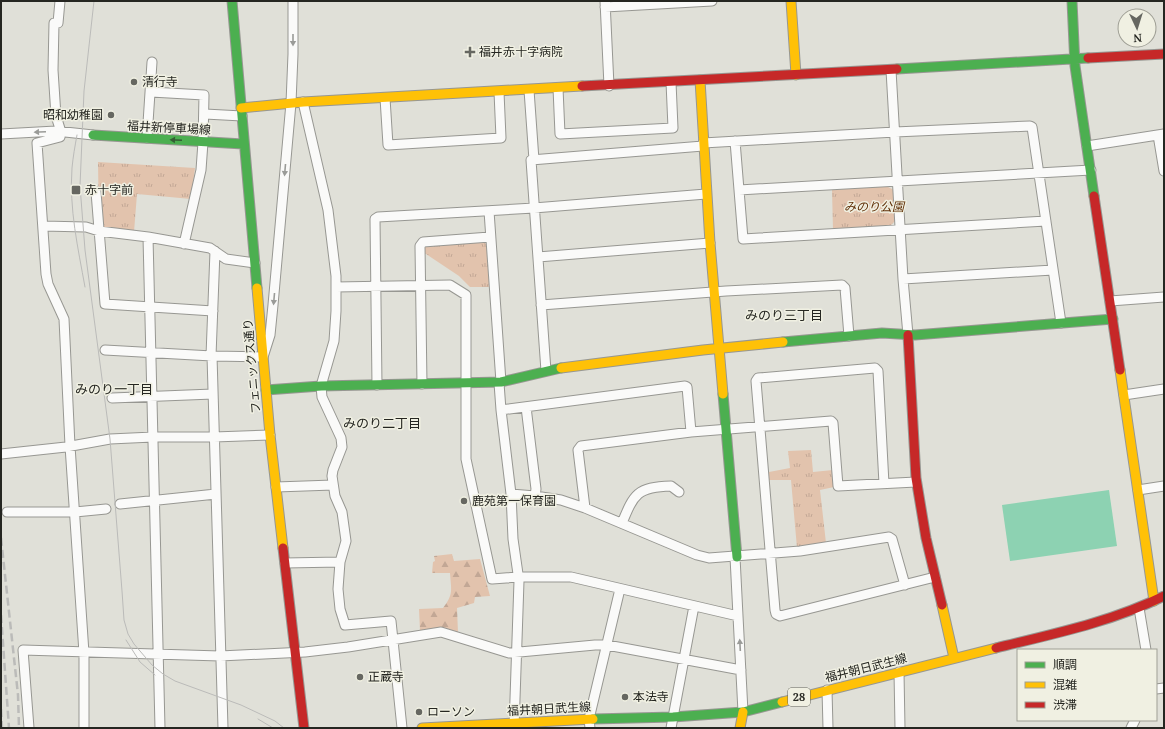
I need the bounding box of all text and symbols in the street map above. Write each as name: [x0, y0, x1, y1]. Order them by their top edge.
north arrow: [1117, 8, 1157, 48]
text: N: [1133, 31, 1143, 46]
one-way arrow: [290, 34, 296, 47]
place label: 福井赤十字病院: [479, 43, 563, 60]
marker: 福井赤十字病院: [464, 46, 476, 58]
place label: 清行寺: [142, 73, 178, 90]
marker: 清行寺: [129, 77, 139, 87]
place label: 昭和幼稚園: [43, 106, 103, 123]
marker: 昭和幼稚園: [106, 110, 116, 120]
street label: 福井新停車場線: [127, 117, 211, 138]
one-way arrow: [34, 129, 46, 136]
one-way arrow: [169, 137, 182, 143]
one-way arrow: [282, 164, 288, 176]
place label: 赤十字前: [85, 181, 133, 198]
marker: 赤十字前: [70, 184, 82, 196]
park label: みのり公園: [844, 198, 906, 215]
one-way arrow: [270, 293, 277, 305]
district label: みのり三丁目: [745, 306, 823, 324]
street label: フェニックス通り: [239, 318, 264, 414]
district label: みのり一丁目: [75, 380, 153, 398]
district label: みのり二丁目: [343, 414, 421, 432]
place label: 鹿苑第一保育園: [472, 492, 556, 509]
marker: 鹿苑第一保育園: [459, 496, 469, 506]
one-way arrow: [736, 639, 743, 651]
street label: 福井朝日武生線: [823, 649, 909, 686]
legend: [1017, 649, 1157, 721]
text: 順調: [1053, 656, 1077, 673]
place label: 正蔵寺: [368, 668, 404, 685]
marker: 正蔵寺: [355, 672, 365, 682]
text: 混雑: [1053, 676, 1077, 693]
place label: 本法寺: [633, 688, 669, 705]
road number: 28: [788, 688, 810, 706]
marker: 本法寺: [620, 692, 630, 702]
text: 渋滞: [1053, 696, 1077, 713]
street label: 福井朝日武生線: [507, 698, 591, 719]
place label: ローソン: [427, 703, 475, 720]
marker: ローソン: [414, 707, 424, 717]

